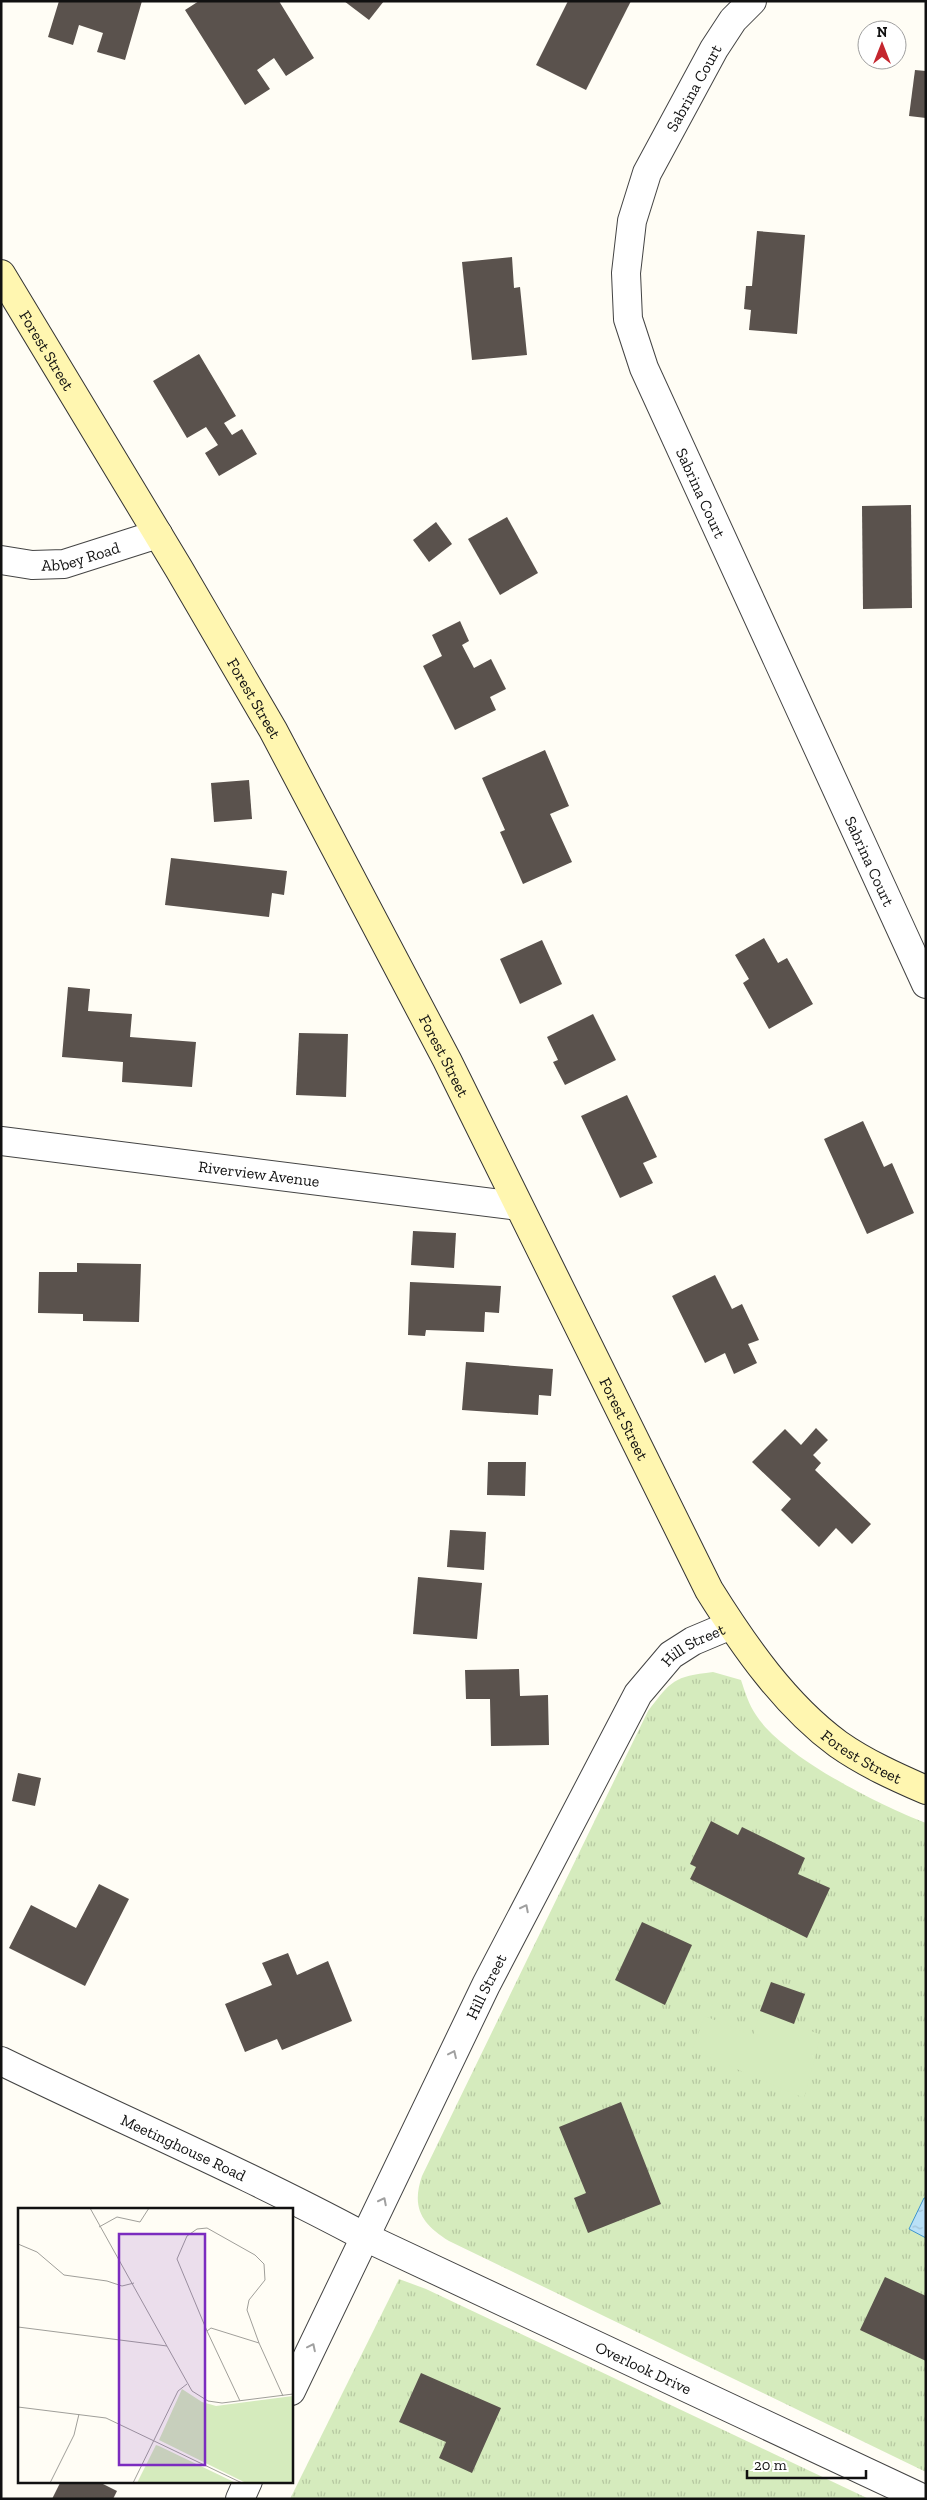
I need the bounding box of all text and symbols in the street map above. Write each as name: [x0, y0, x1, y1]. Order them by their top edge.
north arrow: [857, 20, 907, 70]
text: N: [877, 24, 888, 41]
street label: Sabrina Court: [662, 41, 726, 135]
street label: Forest Street: [16, 307, 78, 394]
street label: Sabrina Court: [672, 445, 730, 541]
street label: Abbey Road: [41, 537, 122, 575]
street label: Forest Street: [223, 654, 285, 742]
street label: Sabrina Court: [841, 813, 899, 909]
street label: Forest Street: [415, 1011, 473, 1100]
street label: Riverview Avenue: [197, 1156, 321, 1190]
street label: Forest Street: [596, 1374, 653, 1463]
street label: Hill Street: [656, 1619, 728, 1670]
street label: Forest Street: [818, 1725, 905, 1787]
one-way arrow: [519, 1905, 529, 1914]
street label: Hill Street: [461, 1950, 510, 2022]
one-way arrow: [447, 2050, 458, 2059]
street label: Meetinghouse Road: [118, 2110, 249, 2185]
one-way arrow: [377, 2197, 387, 2206]
inset map: [18, 2208, 292, 2482]
street label: Overlook Drive: [592, 2337, 695, 2398]
one-way arrow: [306, 2343, 316, 2352]
scale bar: [747, 2448, 866, 2480]
text: 20 m: [754, 2456, 787, 2474]

